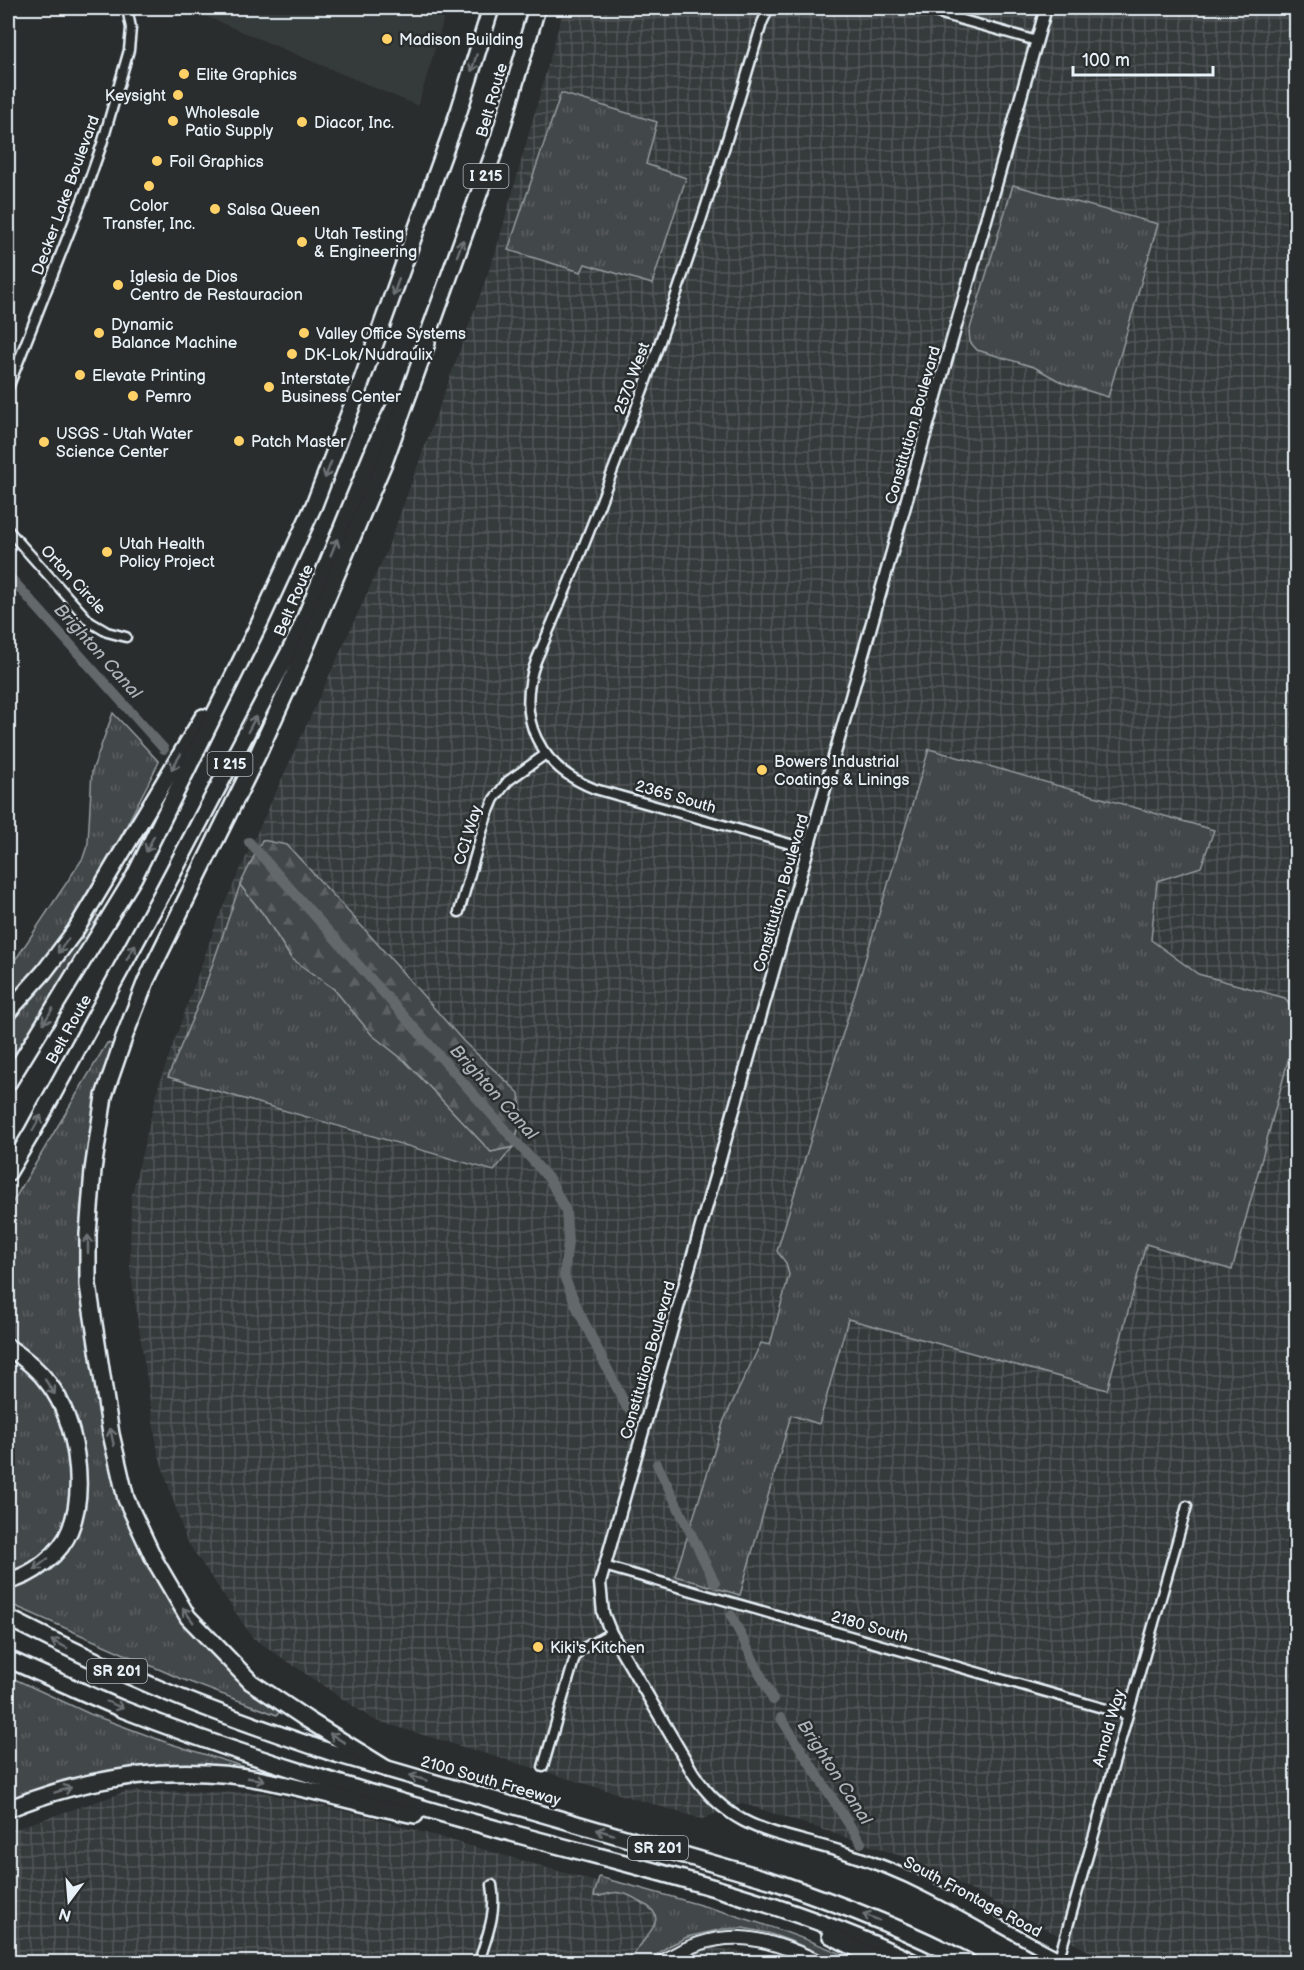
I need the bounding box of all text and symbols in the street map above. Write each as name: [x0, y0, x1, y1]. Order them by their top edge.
place label: Madison Building: [399, 31, 523, 50]
marker: Madison Building: [380, 32, 394, 46]
scale bar: [1073, 39, 1212, 77]
text: 100 m: [1082, 50, 1130, 71]
one-way arrow: [468, 53, 479, 72]
street label: Belt Route: [473, 61, 512, 140]
place label: Elite Graphics: [196, 66, 297, 85]
marker: Elite Graphics: [177, 67, 191, 81]
place label: Keysight: [105, 87, 166, 106]
marker: Keysight: [171, 88, 185, 102]
place label: Wholesale Patio Supply: [185, 104, 274, 141]
street label: Decker Lake Boulevard: [29, 113, 104, 278]
marker: Wholesale Patio Supply: [166, 114, 180, 128]
place label: Diacor, Inc.: [314, 114, 394, 133]
marker: Diacor, Inc.: [295, 115, 309, 129]
place label: Foil Graphics: [169, 153, 264, 172]
marker: Foil Graphics: [150, 154, 164, 168]
road number: I 215: [464, 164, 508, 188]
marker: Color Transfer, Inc.: [142, 179, 156, 193]
place label: Color Transfer, Inc.: [103, 197, 195, 234]
place label: Salsa Queen: [227, 201, 320, 220]
marker: Salsa Queen: [208, 202, 222, 216]
place label: Utah Testing & Engineering: [314, 225, 417, 262]
marker: Utah Testing & Engineering: [295, 235, 309, 249]
one-way arrow: [456, 239, 467, 258]
place label: Iglesia de Dios Centro de Restauracion: [130, 268, 303, 305]
one-way arrow: [389, 277, 400, 296]
marker: Iglesia de Dios Centro de Restauracion: [111, 278, 125, 292]
place label: Dynamic Balance Machine: [111, 316, 238, 353]
place label: Valley Office Systems: [316, 325, 466, 344]
marker: Dynamic Balance Machine: [92, 326, 106, 340]
marker: Valley Office Systems: [297, 326, 311, 340]
street label: 2570 West: [611, 340, 654, 417]
street label: Constitution Boulevard: [882, 344, 945, 507]
place label: DK-Lok/Nudraulix: [304, 346, 433, 365]
marker: DK-Lok/Nudraulix: [285, 347, 299, 361]
place label: Elevate Printing: [92, 367, 206, 386]
marker: Elevate Printing: [73, 368, 87, 382]
place label: Interstate Business Center: [281, 370, 401, 407]
marker: Interstate Business Center: [262, 380, 276, 394]
place label: Pemro: [145, 388, 192, 407]
marker: Pemro: [126, 389, 140, 403]
place label: USGS - Utah Water Science Center: [56, 425, 193, 462]
place label: Patch Master: [251, 433, 346, 452]
marker: Patch Master: [232, 434, 246, 448]
marker: USGS - Utah Water Science Center: [37, 435, 51, 449]
one-way arrow: [321, 460, 332, 478]
place label: Utah Health Policy Project: [119, 535, 215, 572]
one-way arrow: [329, 539, 340, 557]
street label: Orton Circle: [36, 542, 110, 619]
marker: Utah Health Policy Project: [100, 545, 114, 559]
street label: Belt Route: [271, 561, 318, 639]
water label: Brighton Canal: [49, 599, 146, 704]
one-way arrow: [246, 716, 258, 733]
road number: I 215: [208, 752, 252, 776]
one-way arrow: [169, 753, 181, 770]
place label: Bowers Industrial Coatings & Linings: [774, 753, 910, 790]
marker: Bowers Industrial Coatings & Linings: [755, 763, 769, 777]
street label: 2365 South: [633, 777, 718, 818]
street label: CCI Way: [450, 803, 487, 868]
street label: Constitution Boulevard: [750, 812, 813, 975]
one-way arrow: [144, 835, 156, 853]
one-way arrow: [57, 938, 69, 954]
one-way arrow: [126, 943, 137, 961]
street label: Belt Route: [42, 991, 96, 1068]
one-way arrow: [42, 1007, 54, 1024]
water label: Brighton Canal: [445, 1040, 542, 1145]
one-way arrow: [31, 1115, 43, 1132]
one-way arrow: [82, 1234, 94, 1254]
street label: Constitution Boulevard: [617, 1279, 680, 1442]
one-way arrow: [44, 1378, 56, 1394]
one-way arrow: [106, 1428, 117, 1447]
one-way arrow: [33, 1557, 49, 1570]
one-way arrow: [181, 1607, 194, 1623]
street label: 2180 South: [829, 1607, 911, 1648]
one-way arrow: [51, 1638, 69, 1649]
place label: Kiki's Kitchen: [550, 1639, 645, 1658]
marker: Kiki's Kitchen: [531, 1640, 545, 1654]
road number: SR 201: [87, 1659, 147, 1683]
street label: Arnold Way: [1089, 1687, 1130, 1769]
one-way arrow: [105, 1700, 123, 1712]
water label: Brighton Canal: [793, 1716, 877, 1829]
one-way arrow: [329, 1731, 346, 1743]
street label: 2100 South Freeway: [418, 1752, 563, 1811]
one-way arrow: [409, 1772, 428, 1783]
one-way arrow: [245, 1774, 265, 1785]
one-way arrow: [53, 1784, 72, 1795]
one-way arrow: [596, 1826, 615, 1837]
road number: SR 201: [628, 1836, 688, 1860]
street label: South Frontage Road: [900, 1853, 1045, 1942]
north arrow: [39, 1871, 99, 1931]
text: N: [57, 1903, 74, 1925]
one-way arrow: [862, 1911, 881, 1922]

